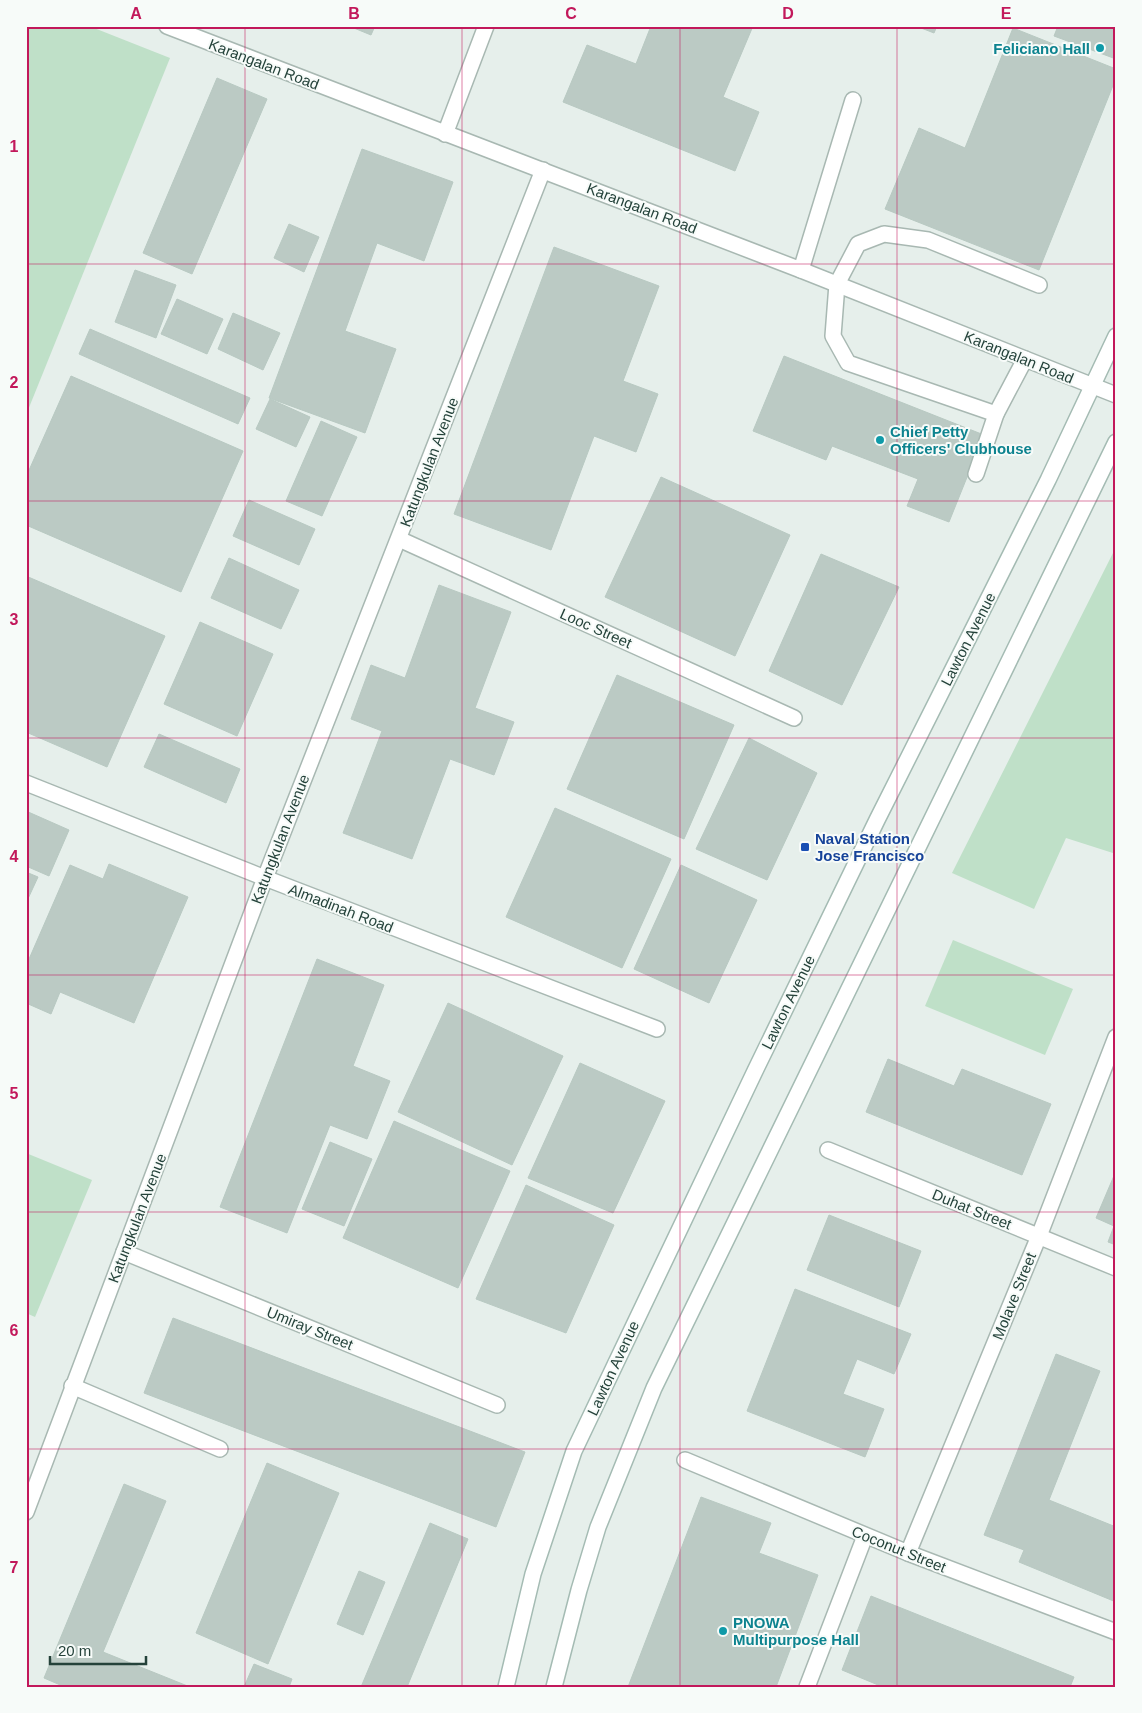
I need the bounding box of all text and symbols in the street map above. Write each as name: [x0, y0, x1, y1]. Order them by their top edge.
text: A: [130, 5, 142, 22]
text: B: [348, 5, 360, 22]
text: C: [565, 5, 577, 22]
text: D: [782, 5, 794, 22]
text: E: [1001, 5, 1012, 22]
street label: Karangalan Road: [206, 35, 322, 93]
place label: Feliciano Hall: [993, 40, 1090, 57]
marker: Feliciano Hall: [1094, 42, 1106, 54]
text: 1: [10, 138, 19, 155]
street label: Karangalan Road: [584, 179, 700, 237]
street label: Karangalan Road: [962, 327, 1076, 387]
text: 2: [10, 374, 19, 391]
street label: Katungkulan Avenue: [396, 395, 462, 529]
place label: Chief Petty Officers' Clubhouse: [890, 423, 1032, 457]
marker: Chief Petty Officers' Clubhouse: [874, 434, 886, 446]
street label: Lawton Avenue: [937, 590, 999, 688]
street label: Looc Street: [557, 605, 635, 652]
text: 3: [10, 611, 19, 628]
street label: Katungkulan Avenue: [247, 772, 313, 906]
place label: Naval Station Jose Francisco: [815, 830, 924, 864]
marker: Naval Station Jose Francisco: [799, 841, 811, 853]
text: 4: [10, 848, 19, 865]
street label: Almadinah Road: [286, 880, 396, 936]
street label: Lawton Avenue: [758, 952, 818, 1052]
text: 5: [10, 1085, 19, 1102]
street label: Katungkulan Avenue: [104, 1151, 170, 1285]
street label: Duhat Street: [930, 1185, 1015, 1233]
street label: Molave Street: [989, 1249, 1040, 1342]
street label: Umiray Street: [264, 1303, 356, 1353]
street label: Lawton Avenue: [584, 1318, 642, 1418]
text: 6: [10, 1322, 19, 1339]
street label: Coconut Street: [849, 1522, 949, 1576]
text: 7: [10, 1559, 19, 1576]
place label: PNOWA Multipurpose Hall: [733, 1614, 859, 1648]
marker: PNOWA Multipurpose Hall: [717, 1625, 729, 1637]
scale bar: [50, 1633, 146, 1665]
text: 20 m: [58, 1642, 91, 1659]

